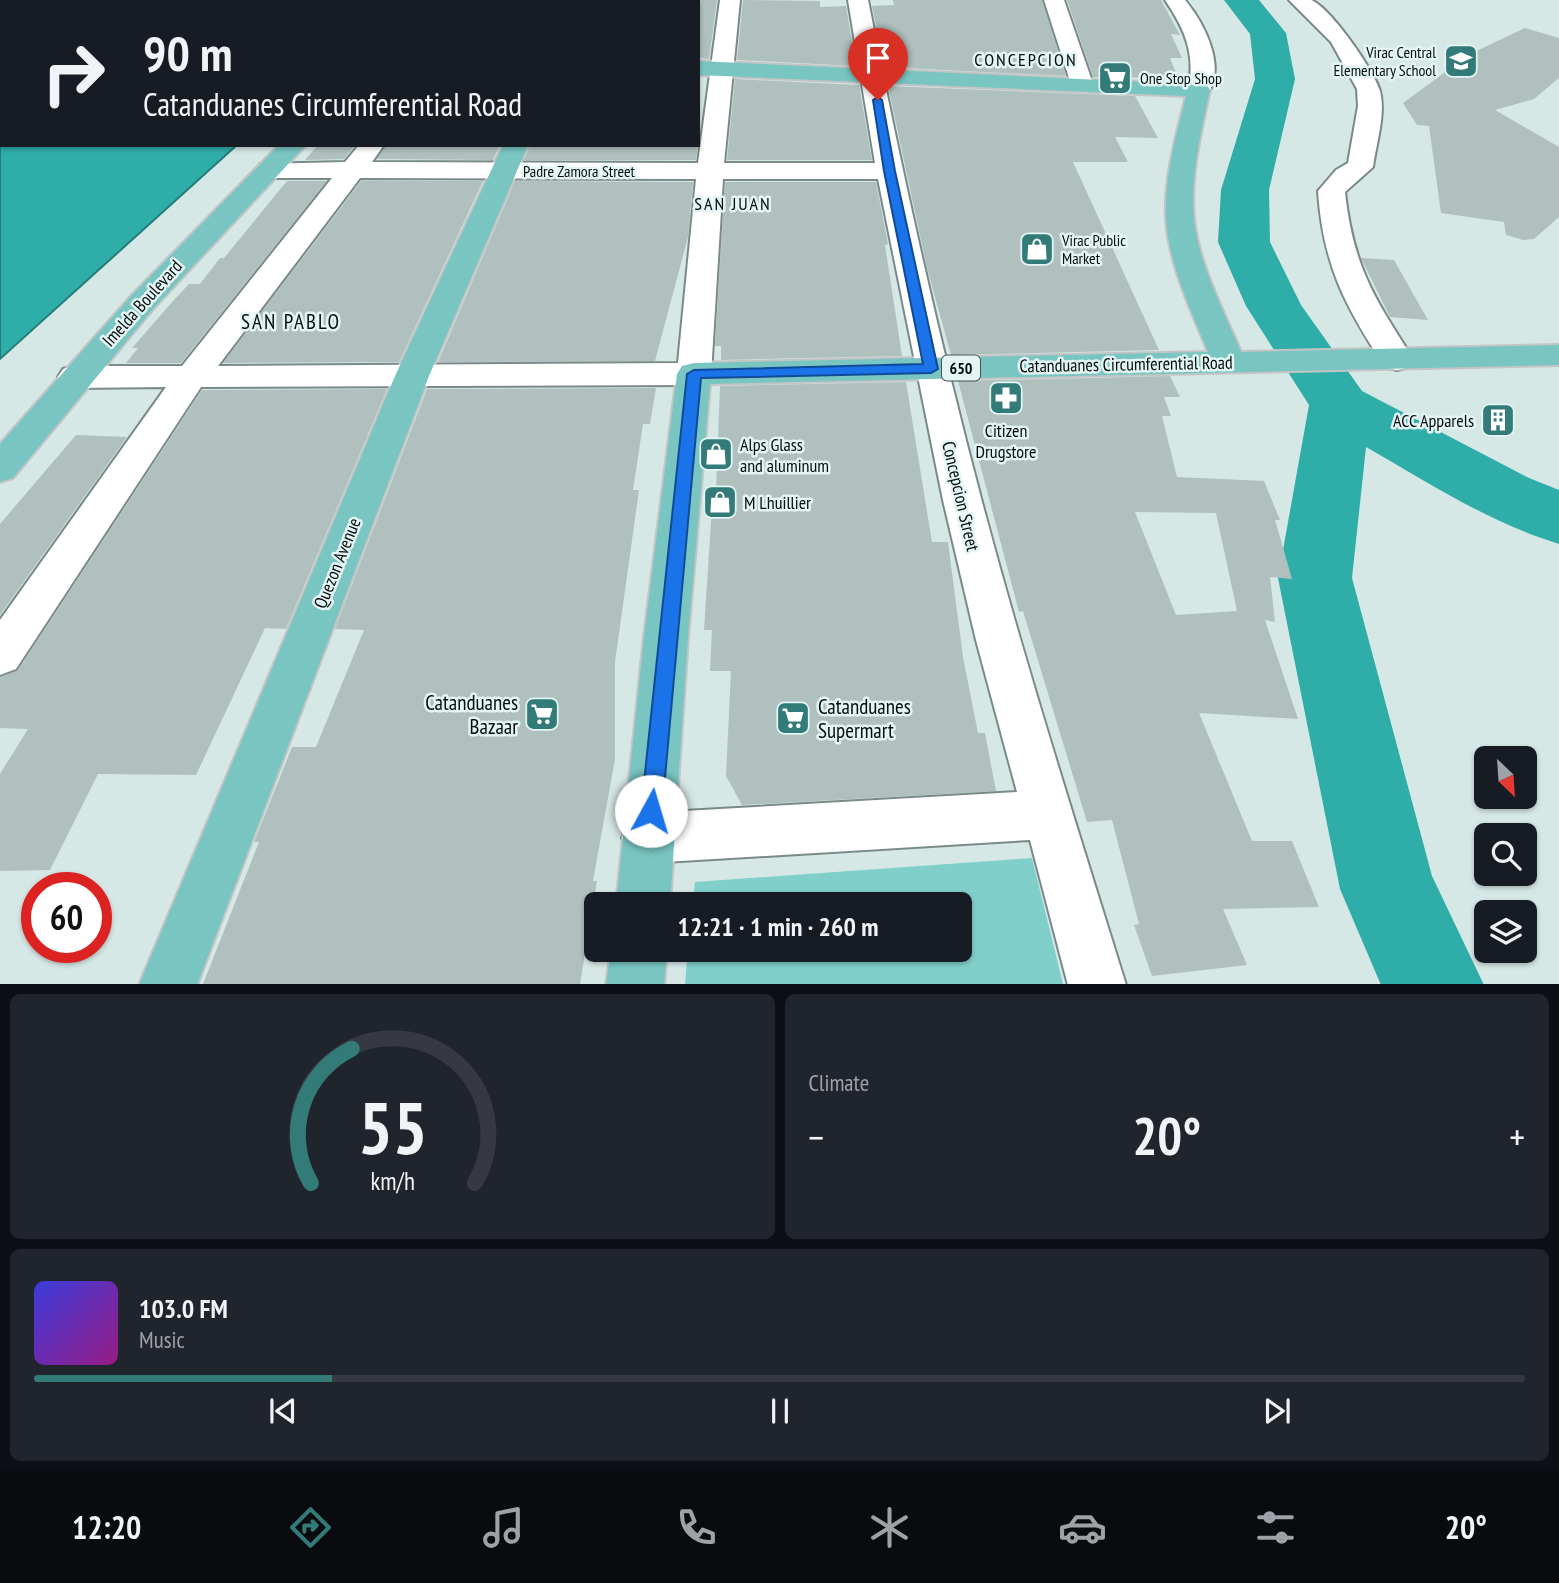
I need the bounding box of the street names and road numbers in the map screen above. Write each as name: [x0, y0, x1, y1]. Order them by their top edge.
street label: Padre Zamora Street: [523, 161, 636, 181]
street label: Imelda Boulevard: [97, 255, 187, 351]
street label: Catanduanes Circumferential Road: [1019, 351, 1233, 377]
road number: 650: [942, 356, 980, 380]
street label: Concepcion Street: [937, 439, 985, 553]
street label: Quezon Avenue: [308, 514, 366, 612]

